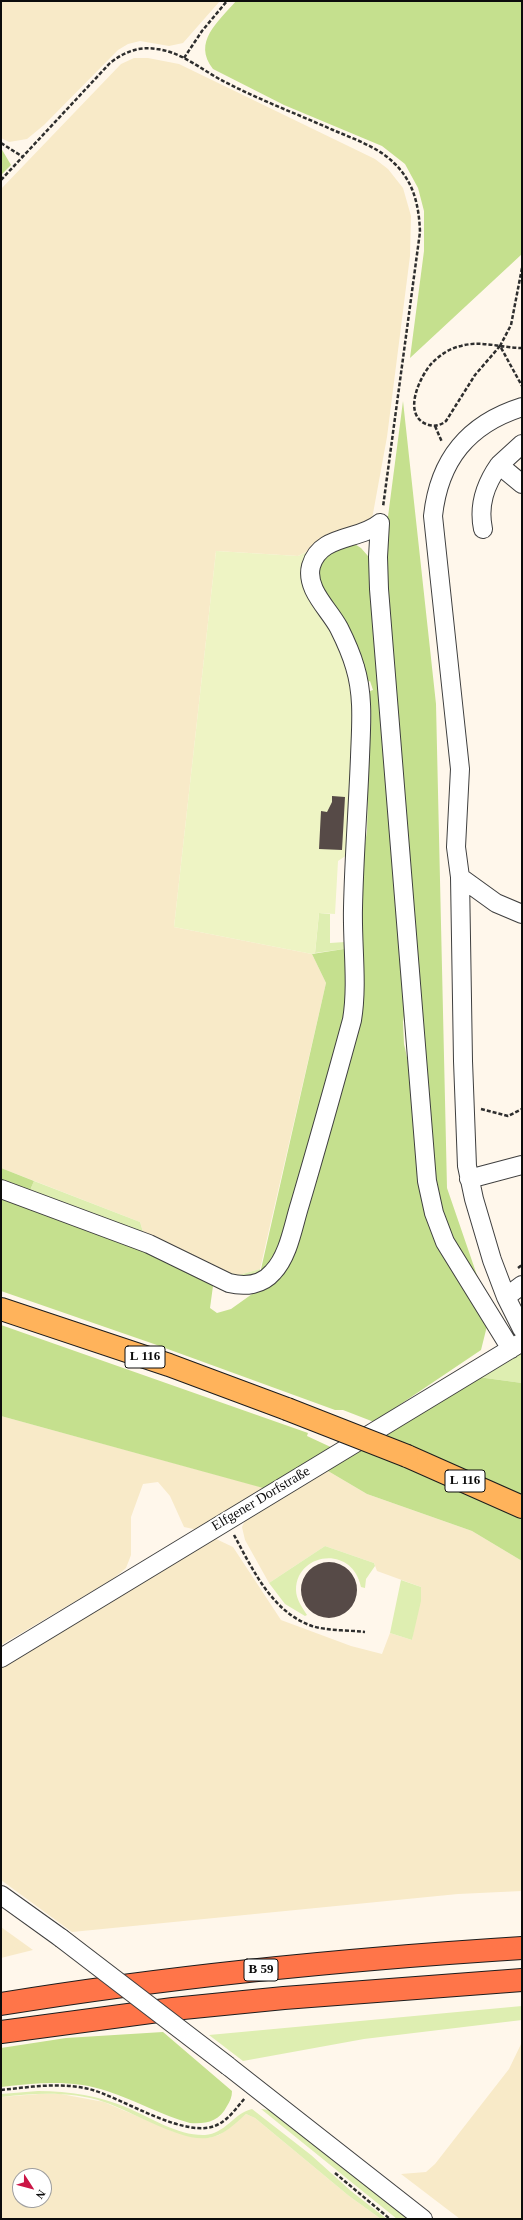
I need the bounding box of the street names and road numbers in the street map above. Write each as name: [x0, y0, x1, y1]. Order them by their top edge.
road number: L 116: [125, 1346, 165, 1368]
street label: Elfgener Dorfstraße: [209, 1463, 313, 1535]
road number: L 116: [445, 1470, 485, 1492]
road number: B 59: [244, 1959, 278, 1981]

